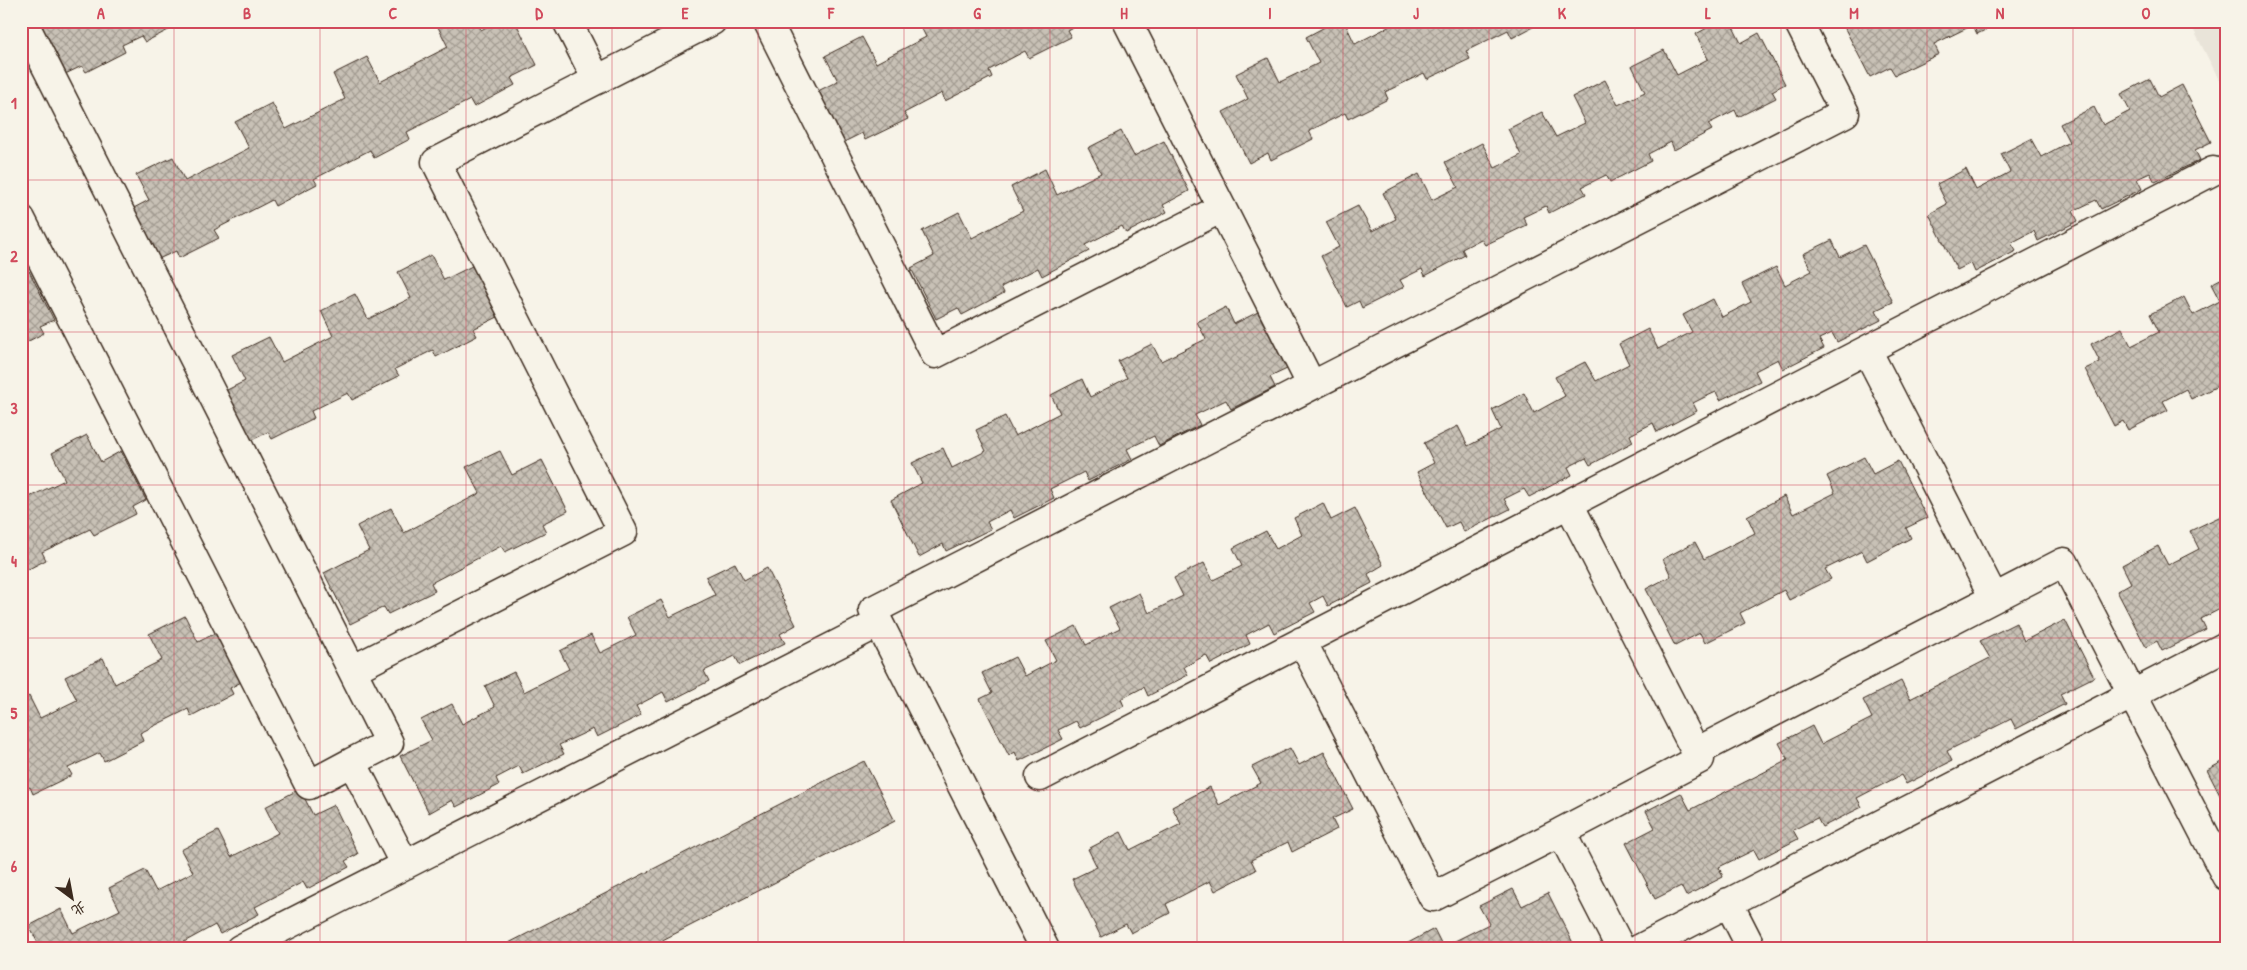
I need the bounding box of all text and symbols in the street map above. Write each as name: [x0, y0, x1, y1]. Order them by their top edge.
text: A: [97, 2, 105, 24]
text: B: [243, 2, 251, 24]
text: C: [389, 2, 398, 24]
text: D: [535, 2, 543, 24]
text: E: [681, 2, 689, 24]
text: F: [827, 2, 835, 24]
text: G: [973, 2, 981, 24]
text: H: [1120, 2, 1128, 24]
text: I: [1268, 2, 1272, 24]
text: J: [1413, 2, 1419, 24]
text: K: [1558, 2, 1567, 24]
text: L: [1705, 2, 1711, 24]
text: M: [1849, 2, 1859, 24]
text: N: [1996, 2, 2005, 24]
text: O: [2142, 2, 2151, 24]
text: 1: [11, 92, 17, 114]
text: 2: [10, 245, 18, 267]
text: 3: [10, 397, 18, 419]
text: 4: [11, 550, 17, 572]
text: 5: [11, 702, 18, 724]
text: 6: [11, 855, 18, 877]
north arrow: [48, 872, 98, 922]
text: 北: [68, 898, 90, 921]

